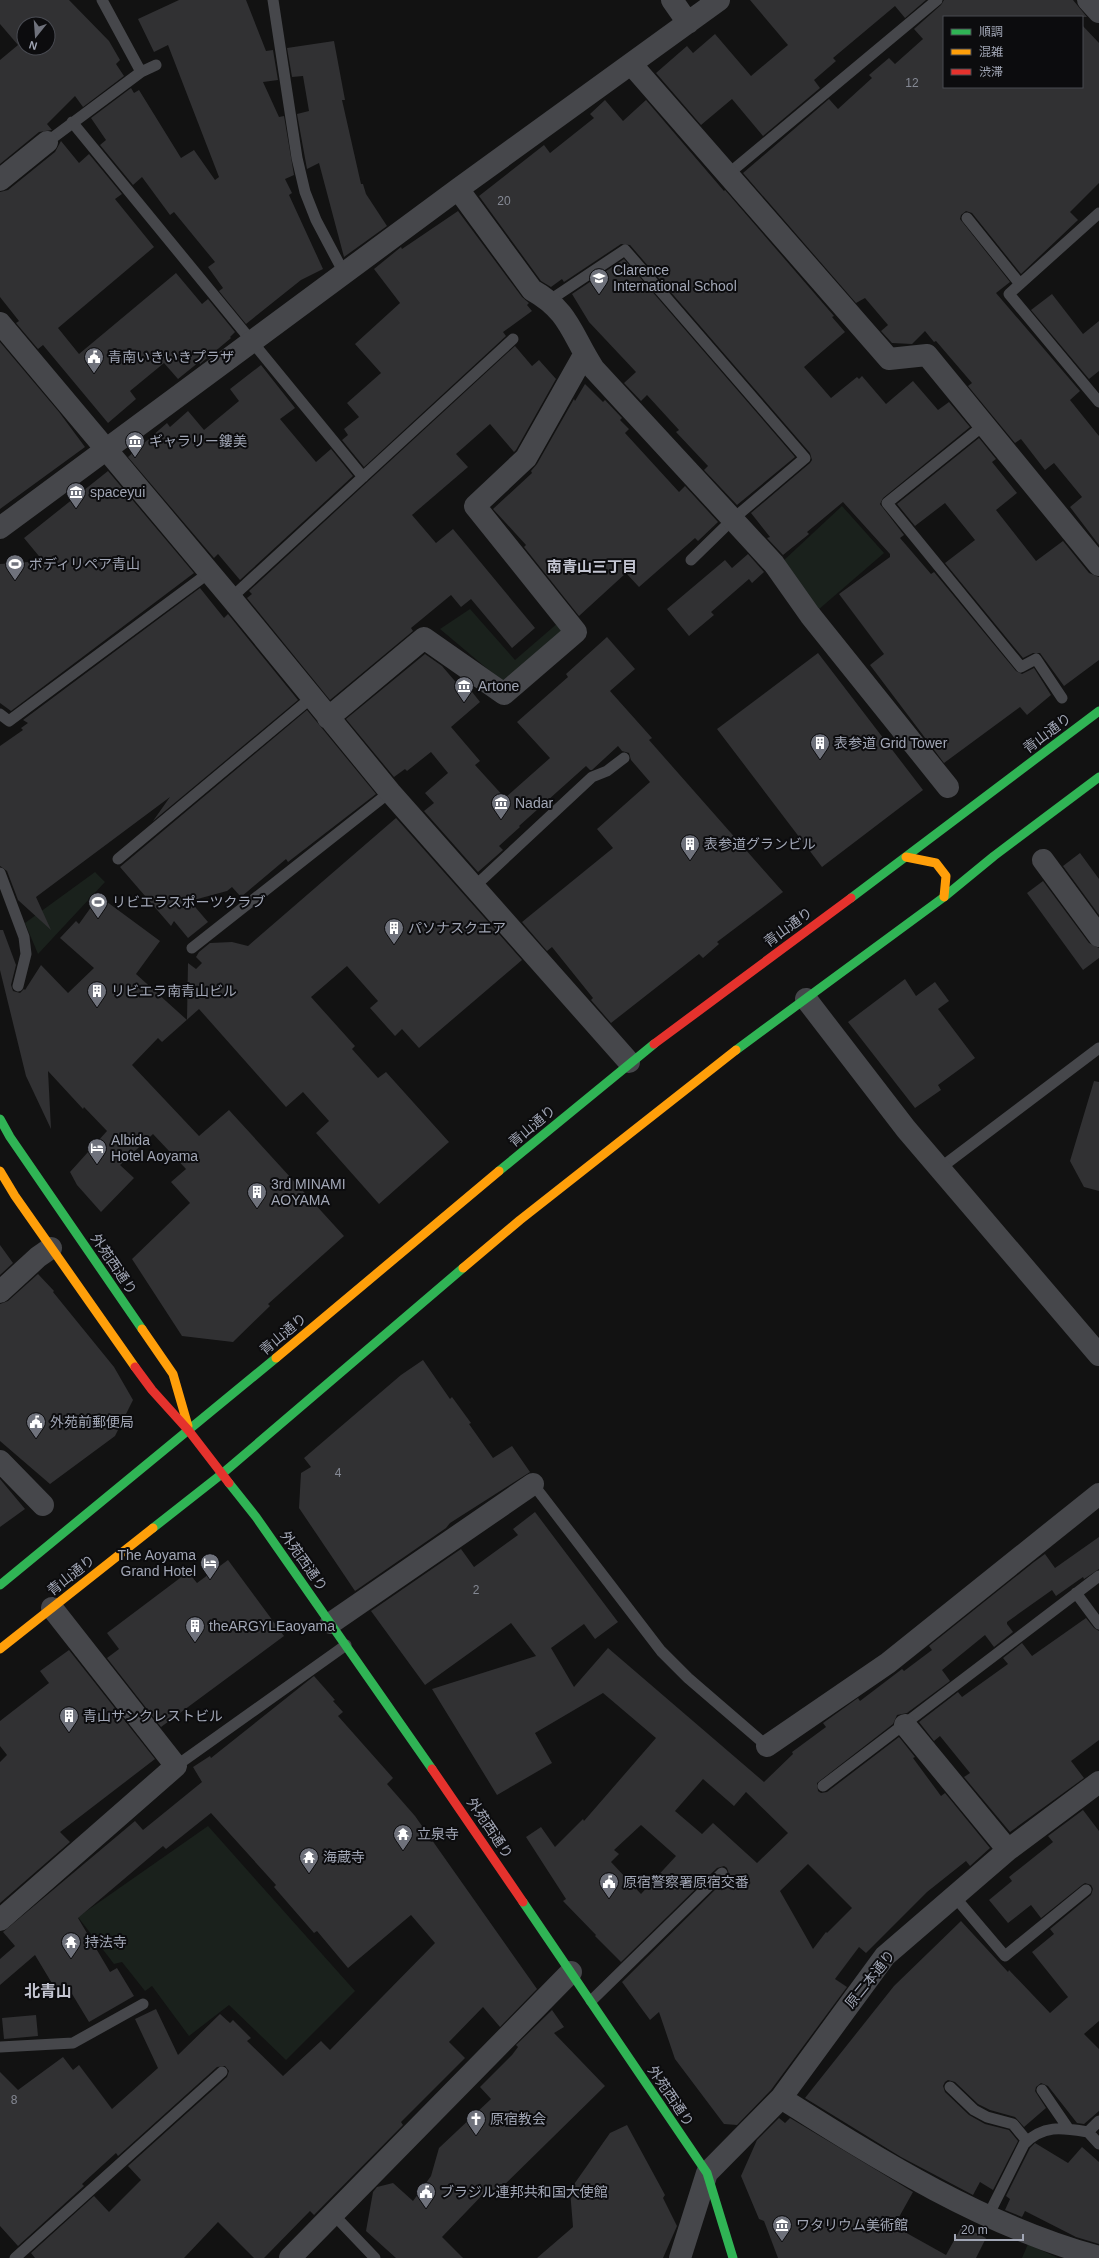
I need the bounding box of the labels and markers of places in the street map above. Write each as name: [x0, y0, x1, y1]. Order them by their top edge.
place label: Clarence International School: [613, 262, 737, 294]
school or university icon: Clarence International School: [588, 267, 610, 295]
public building icon: 青南いきいきプラザ: [83, 346, 105, 374]
place label: 青南いきいきプラザ: [108, 349, 234, 365]
museum icon: ギャラリー鏤美: [124, 430, 146, 458]
place label: ギャラリー鏤美: [149, 433, 247, 449]
museum icon: spaceyui: [65, 481, 87, 509]
place label: spaceyui: [90, 484, 145, 500]
sports icon: ボディリペア青山: [4, 553, 26, 581]
place label: ボディリペア青山: [29, 556, 140, 572]
museum icon: Artone: [453, 675, 475, 703]
place label: Artone: [478, 678, 519, 694]
building icon: 表参道 Grid Tower: [809, 732, 831, 760]
place label: 表参道 Grid Tower: [834, 735, 948, 751]
museum icon: Nadar: [490, 792, 512, 820]
place label: Nadar: [515, 795, 553, 811]
building icon: 表参道グランビル: [679, 833, 701, 861]
place label: 表参道グランビル: [704, 836, 816, 852]
sports icon: リビエラスポーツクラブ: [87, 891, 109, 919]
place label: リビエラスポーツクラブ: [112, 894, 265, 910]
building icon: パソナスクエア: [383, 917, 405, 945]
place label: パソナスクエア: [408, 920, 506, 936]
building icon: リビエラ南青山ビル: [86, 980, 108, 1008]
place label: リビエラ南青山ビル: [111, 983, 237, 999]
place label: Albida Hotel Aoyama: [111, 1132, 198, 1164]
hotel icon: Albida Hotel Aoyama: [86, 1137, 108, 1165]
place label: 3rd MINAMI AOYAMA: [271, 1176, 346, 1208]
building icon: 3rd MINAMI AOYAMA: [246, 1181, 268, 1209]
public building icon: 外苑前郵便局: [25, 1411, 47, 1439]
place label: 外苑前郵便局: [50, 1414, 134, 1430]
place label: The Aoyama Grand Hotel: [117, 1547, 196, 1579]
hotel icon: The Aoyama Grand Hotel: [199, 1552, 221, 1580]
building icon: theARGYLEaoyama: [184, 1615, 206, 1643]
place label: theARGYLEaoyama: [209, 1618, 335, 1634]
building icon: 青山サンクレストビル: [58, 1705, 80, 1733]
place label: 青山サンクレストビル: [83, 1708, 223, 1724]
temple icon: 立泉寺: [392, 1823, 414, 1851]
place label: 立泉寺: [417, 1826, 459, 1842]
temple icon: 海蔵寺: [298, 1846, 320, 1874]
place label: 海蔵寺: [323, 1849, 365, 1865]
public building icon: 原宿警察署原宿交番: [598, 1871, 620, 1899]
place label: 原宿警察署原宿交番: [623, 1874, 749, 1890]
temple icon: 持法寺: [60, 1931, 82, 1959]
place label: 持法寺: [85, 1934, 127, 1950]
church icon: 原宿教会: [465, 2108, 487, 2136]
place label: 原宿教会: [490, 2111, 546, 2127]
public building icon: ブラジル連邦共和国大使館: [415, 2181, 437, 2209]
place label: ブラジル連邦共和国大使館: [440, 2184, 608, 2200]
museum icon: ワタリウム美術館: [771, 2214, 793, 2242]
place label: ワタリウム美術館: [796, 2217, 908, 2233]

